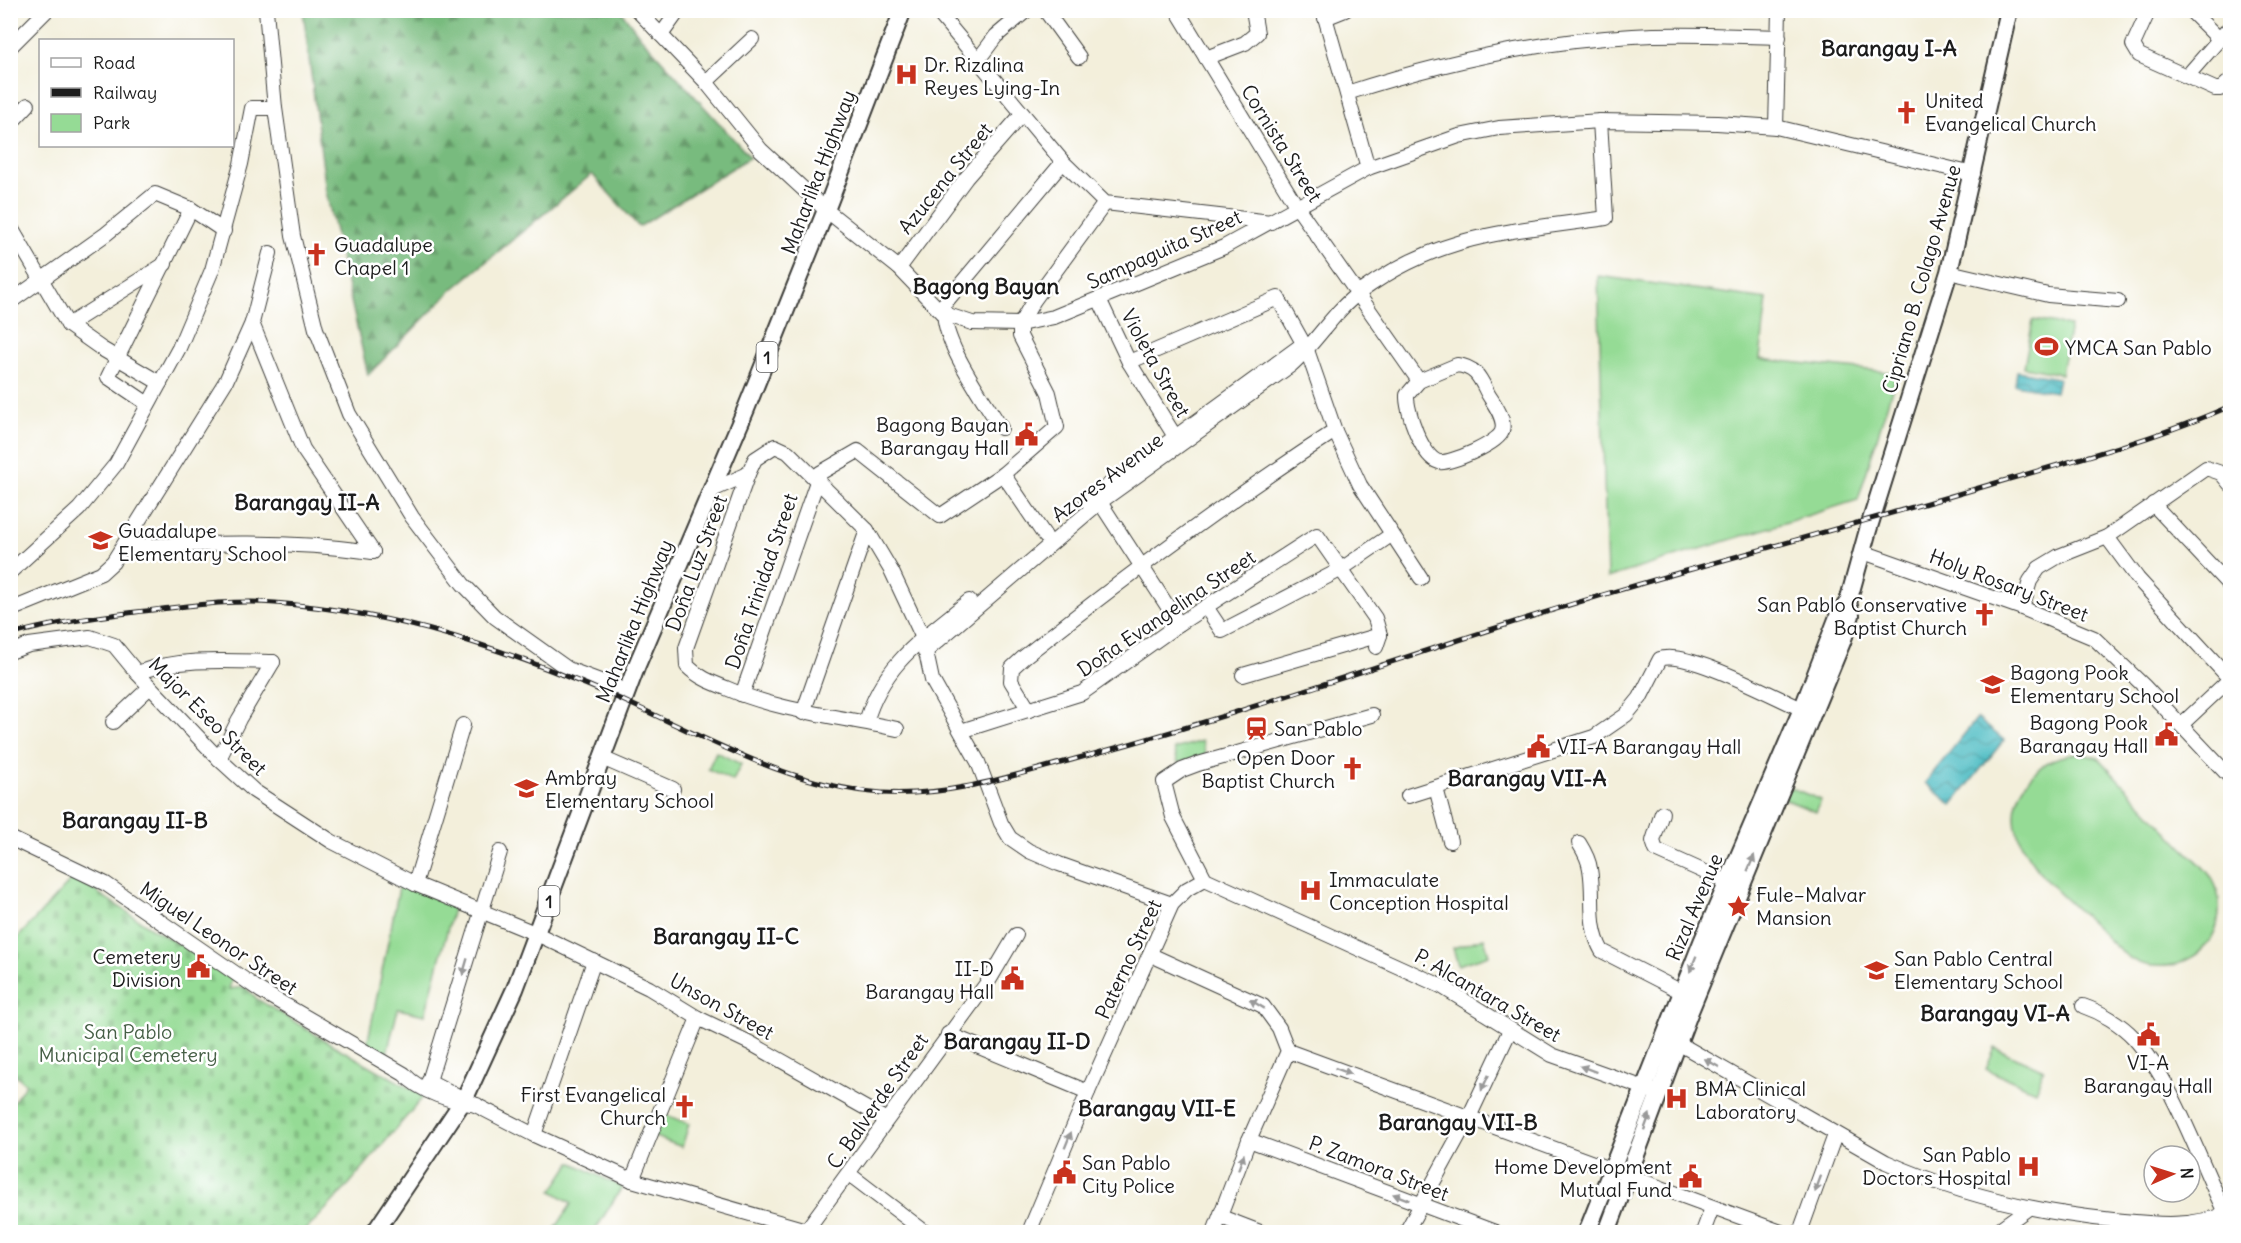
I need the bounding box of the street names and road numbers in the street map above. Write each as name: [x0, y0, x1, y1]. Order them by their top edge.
street label: Cornista Street: [1236, 80, 1328, 207]
street label: Maharlika Highway: [775, 86, 861, 258]
street label: Azucena Street: [893, 117, 998, 239]
street label: Cipriano B. Colago Avenue: [1876, 162, 1966, 396]
street label: Sampaguita Street: [1083, 204, 1245, 294]
street label: Violeta Street: [1116, 305, 1196, 422]
road number: 1: [756, 342, 777, 372]
street label: Azores Avenue: [1046, 427, 1168, 527]
street label: Doña Trinidad Street: [719, 490, 803, 672]
street label: Doña Luz Street: [660, 491, 732, 635]
street label: Maharlika Highway: [590, 536, 678, 706]
street label: Holy Rosary Street: [1926, 543, 2092, 627]
street label: Doña Evangelina Street: [1072, 544, 1260, 682]
street label: Major Eseo Street: [144, 652, 273, 781]
street label: Rizal Avenue: [1660, 849, 1728, 965]
street label: Miguel Leonor Street: [135, 876, 303, 1000]
road number: 1: [538, 886, 560, 916]
street label: Paterno Street: [1089, 895, 1167, 1023]
street label: P. Alcantara Street: [1410, 943, 1566, 1047]
street label: Unson Street: [666, 967, 779, 1045]
street label: C. Balverde Street: [821, 1028, 933, 1174]
street label: P. Zamora Street: [1306, 1130, 1453, 1206]

